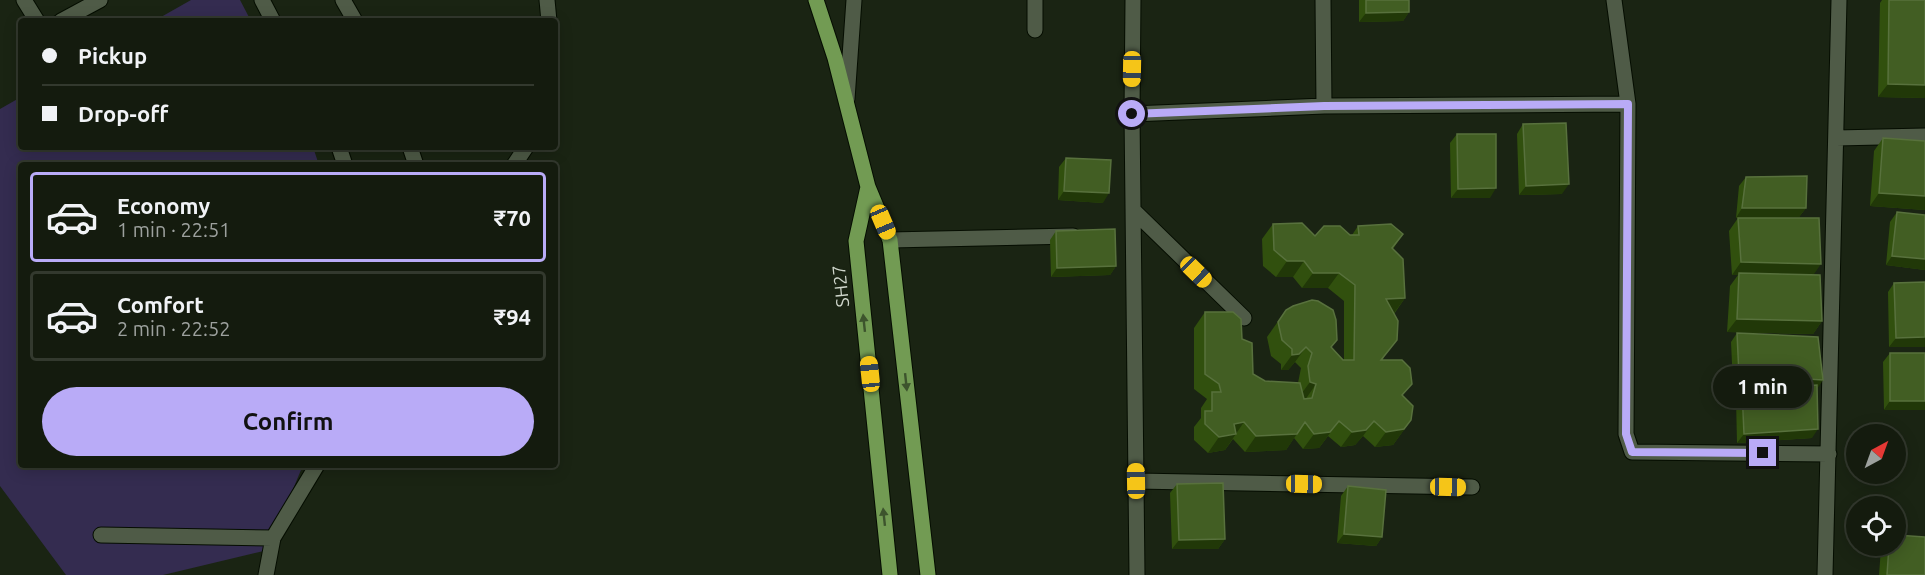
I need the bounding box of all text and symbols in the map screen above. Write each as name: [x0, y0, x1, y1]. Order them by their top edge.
text: Pickup: [78, 43, 147, 68]
car: [1123, 51, 1141, 87]
route start: [1118, 100, 1145, 127]
text: Drop-off: [78, 101, 168, 126]
icon: car: [45, 190, 99, 244]
text: Economy: [117, 193, 210, 218]
car: [868, 202, 898, 242]
text: ₹70: [494, 205, 531, 230]
text: 1 min · 22:51: [117, 218, 231, 241]
car: [1177, 253, 1215, 291]
street label: SH27: [828, 264, 852, 308]
icon: car: [45, 289, 99, 343]
text: Comfort: [117, 292, 204, 317]
text: ₹94: [494, 304, 531, 329]
one-way arrow: [859, 313, 869, 332]
text: 2 min · 22:52: [117, 317, 231, 340]
car: [859, 355, 881, 393]
callout: 1 min: [1714, 366, 1812, 408]
one-way arrow: [902, 372, 911, 391]
text: 1 min: [1737, 375, 1788, 398]
button: Confirm: [42, 387, 534, 456]
north arrow: [1846, 424, 1906, 484]
map controls: [1846, 424, 1906, 556]
route end: [1749, 439, 1776, 466]
car: [1127, 463, 1145, 499]
car: [1286, 475, 1322, 493]
car: [1430, 478, 1466, 496]
button: locate: [1846, 496, 1906, 556]
one-way arrow: [880, 507, 889, 526]

